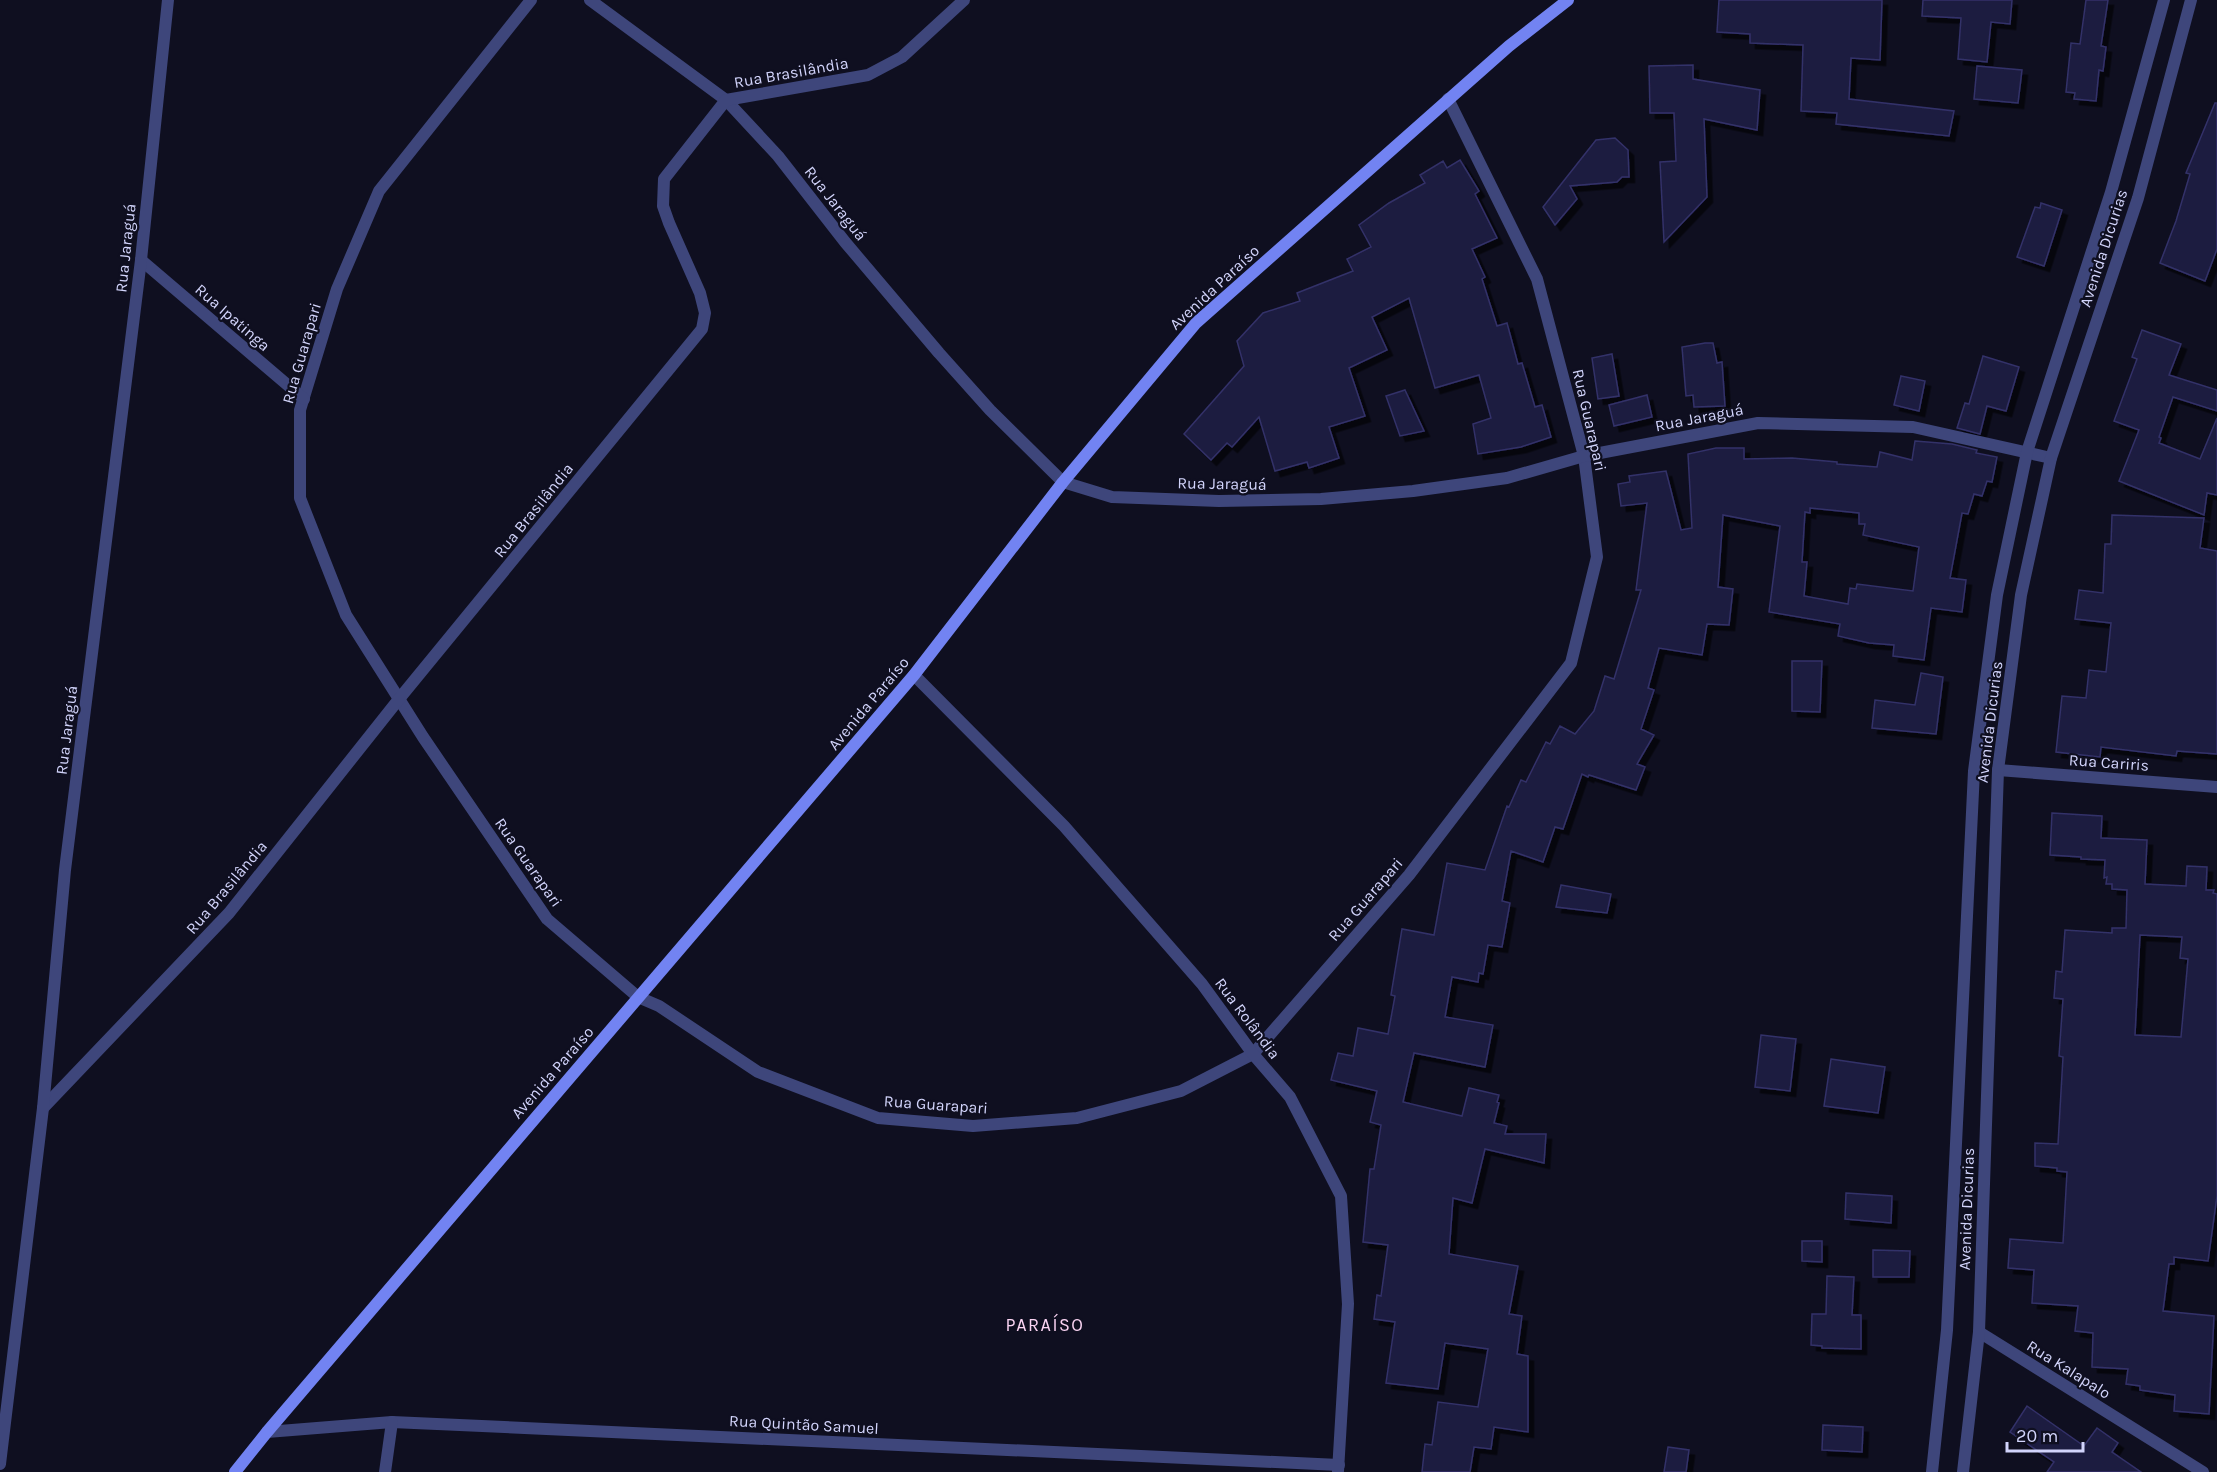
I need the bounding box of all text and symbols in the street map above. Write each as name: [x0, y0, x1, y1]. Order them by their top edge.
street label: Rua Brasilândia: [732, 53, 850, 92]
street label: Rua Jaraguá: [801, 162, 871, 244]
street label: Avenida Dicurias: [2075, 187, 2131, 309]
street label: Rua Jaraguá: [111, 203, 140, 294]
street label: Avenida Paraíso: [1166, 241, 1263, 334]
street label: Rua Ipatinga: [191, 280, 274, 355]
street label: Rua Guarapari: [278, 300, 325, 406]
street label: Rua Guarapari: [1569, 367, 1610, 473]
street label: Rua Jaraguá: [1653, 400, 1745, 435]
street label: Rua Brasilândia: [490, 459, 577, 561]
street label: Rua Jaraguá: [1177, 473, 1267, 494]
street label: Avenida Paraíso: [824, 653, 913, 754]
street label: Avenida Dicurias: [1973, 660, 2006, 784]
street label: Rua Jaraguá: [52, 684, 81, 776]
street label: Rua Cariris: [2068, 750, 2150, 775]
street label: Rua Guarapari: [491, 814, 566, 910]
street label: Rua Brasilândia: [182, 837, 271, 938]
street label: Rua Guarapari: [1324, 854, 1407, 945]
street label: Rua Rolândia: [1211, 974, 1284, 1063]
street label: Avenida Paraíso: [507, 1022, 598, 1122]
street label: Rua Guarapari: [883, 1091, 989, 1118]
street label: Avenida Dicurias: [1955, 1147, 1978, 1271]
district label: PARAÍSO: [1005, 1313, 1085, 1336]
street label: Rua Kalapalo: [2023, 1336, 2114, 1403]
street label: Rua Quintão Samuel: [729, 1411, 879, 1438]
scale bar: [2007, 1415, 2084, 1453]
text: 20 m: [2016, 1425, 2058, 1447]

